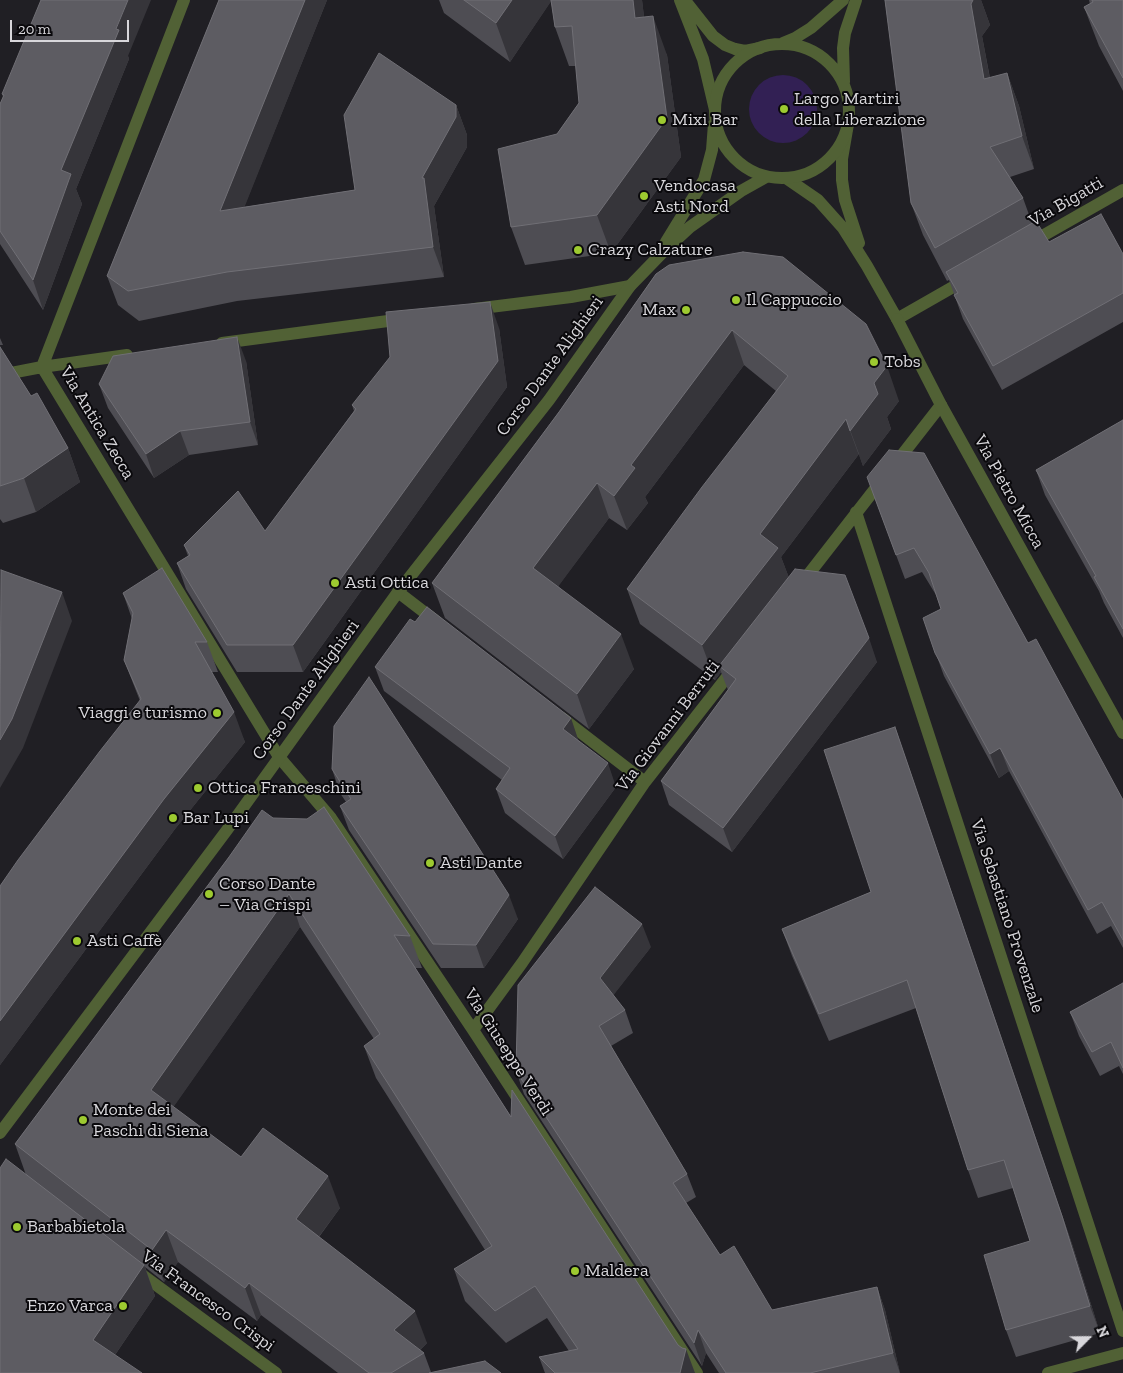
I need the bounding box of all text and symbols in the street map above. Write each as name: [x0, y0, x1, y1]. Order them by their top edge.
scale bar: [12, 10, 131, 42]
text: 20 m: [18, 20, 51, 38]
place label: Largo Martiri della Liberazione: [794, 88, 925, 130]
marker: Largo Martiri della Liberazione: [778, 103, 790, 115]
place label: Mixi Bar: [672, 109, 738, 131]
marker: Mixi Bar: [656, 114, 668, 126]
street label: Via Bigatti: [1025, 172, 1107, 232]
place label: Vendocasa Asti Nord: [654, 175, 736, 218]
marker: Vendocasa Asti Nord: [638, 190, 650, 202]
place label: Crazy Calzature: [588, 239, 712, 261]
marker: Crazy Calzature: [572, 244, 584, 256]
place label: Il Cappuccio: [746, 289, 842, 311]
street label: Corso Dante Alighieri: [492, 292, 608, 440]
marker: Il Cappuccio: [730, 294, 742, 306]
place label: Max: [642, 299, 676, 321]
marker: Max: [680, 304, 692, 316]
place label: Tobs: [884, 351, 921, 373]
marker: Tobs: [868, 356, 880, 368]
street label: Via Antica Zecca: [55, 363, 139, 483]
street label: Via Pietro Micca: [969, 431, 1049, 553]
place label: Asti Ottica: [345, 572, 429, 594]
marker: Asti Ottica: [329, 577, 341, 589]
street label: Corso Dante Alighieri: [248, 616, 364, 764]
street label: Via Giovanni Berruti: [611, 656, 725, 796]
place label: Viaggi e turismo: [79, 702, 207, 724]
marker: Viaggi e turismo: [211, 707, 223, 719]
place label: Ottica Franceschini: [208, 777, 361, 799]
marker: Ottica Franceschini: [192, 782, 204, 794]
place label: Bar Lupi: [183, 807, 249, 829]
marker: Bar Lupi: [167, 812, 179, 824]
street label: Via Sebastiano Provenzale: [965, 817, 1049, 1015]
place label: Asti Dante: [440, 852, 522, 874]
marker: Asti Dante: [424, 857, 436, 869]
place label: Corso Dante – Via Crispi: [219, 873, 315, 916]
marker: Corso Dante – Via Crispi: [203, 888, 215, 900]
place label: Asti Caffè: [87, 930, 162, 952]
marker: Asti Caffè: [71, 935, 83, 947]
street label: Via Giuseppe Verdi: [459, 985, 557, 1119]
place label: Monte dei Paschi di Siena: [93, 1099, 208, 1142]
marker: Monte dei Paschi di Siena: [77, 1114, 89, 1126]
place label: Barbabietola: [27, 1216, 125, 1238]
marker: Barbabietola: [11, 1221, 23, 1233]
street label: Via Francesco Crispi: [137, 1246, 279, 1356]
place label: Maldera: [585, 1260, 649, 1282]
marker: Maldera: [569, 1265, 581, 1277]
place label: Enzo Varca: [27, 1295, 113, 1317]
marker: Enzo Varca: [117, 1300, 129, 1312]
north arrow: [1063, 1313, 1113, 1363]
text: N: [1092, 1324, 1112, 1340]

